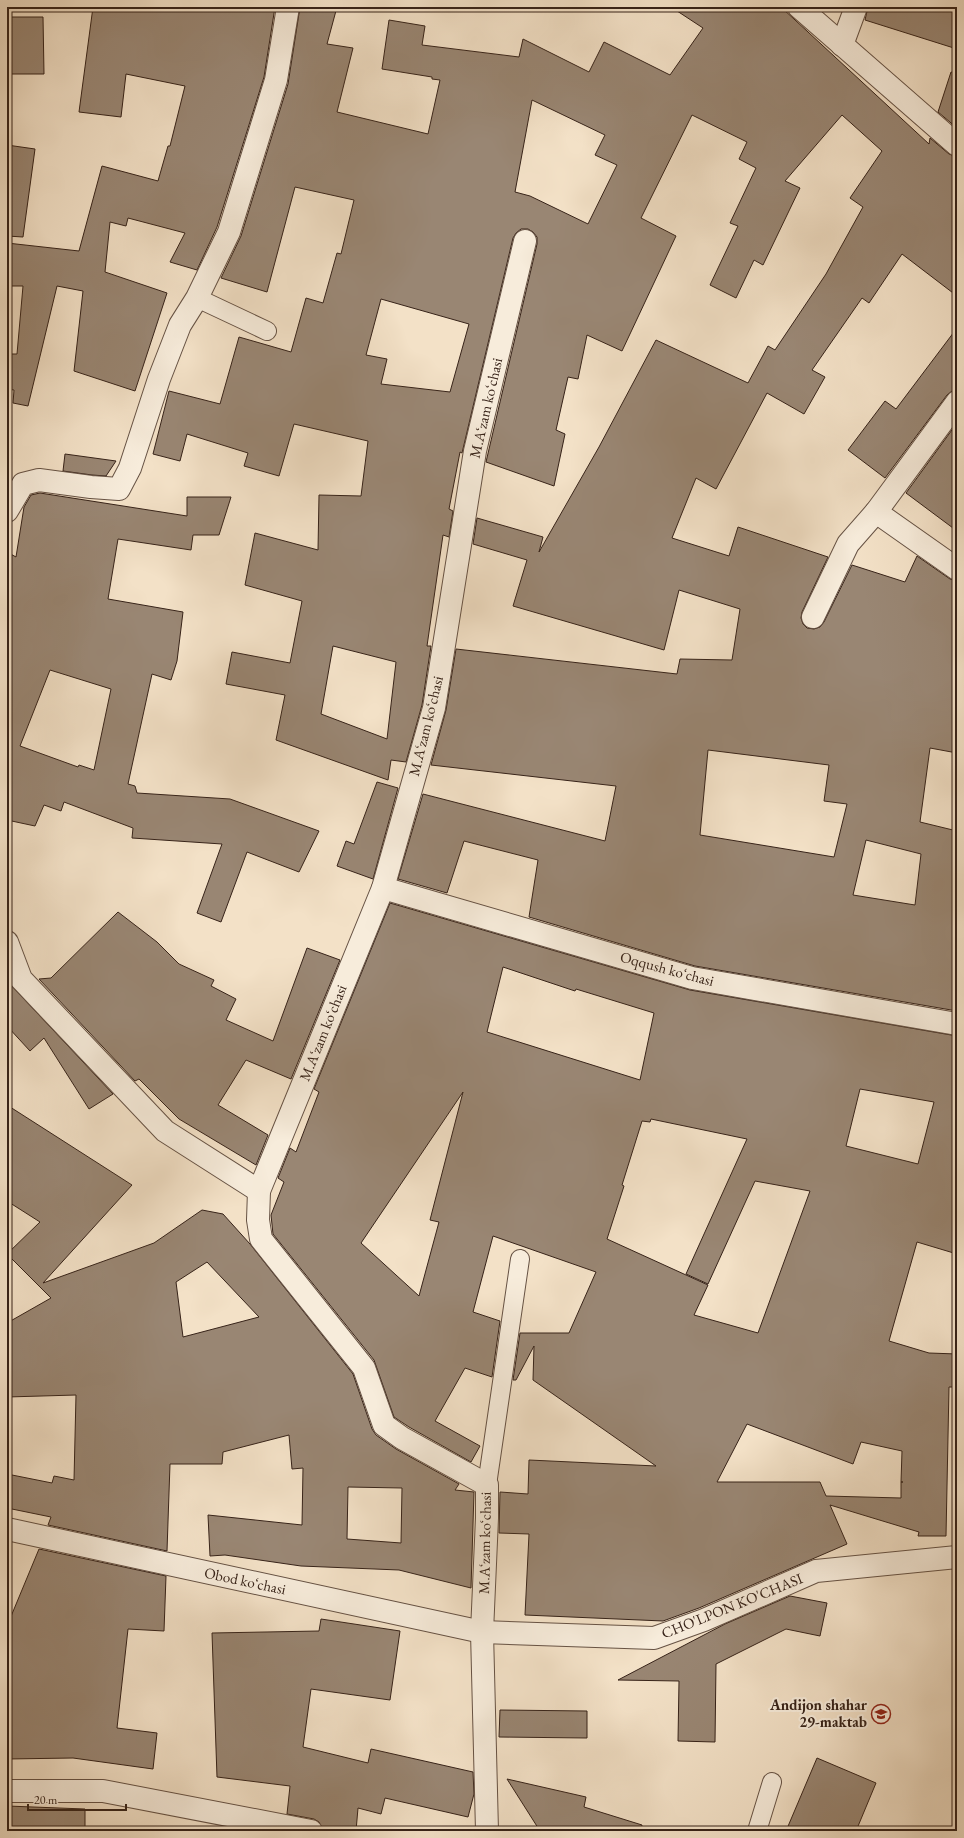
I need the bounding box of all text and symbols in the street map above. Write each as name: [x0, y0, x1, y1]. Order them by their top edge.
street label: M.Aʻzam koʻchasi: [465, 356, 506, 460]
street label: M.Aʻzam koʻchasi: [404, 674, 447, 778]
street label: Oqqush koʻchasi: [618, 947, 716, 990]
street label: M.Aʻzam koʻchasi: [295, 981, 351, 1084]
street label: M.Aʻzam koʻchasi: [474, 1491, 495, 1594]
street label: Obod koʻchasi: [203, 1563, 288, 1598]
street label: CHO'LPON KO'CHASI: [658, 1569, 805, 1643]
place label: Andijon shahar 29-maktab: [769, 1695, 868, 1731]
school or university icon: Andijon shahar 29-maktab: [870, 1703, 892, 1725]
scale bar: [28, 1786, 126, 1812]
text: 20 m: [34, 1792, 58, 1808]

